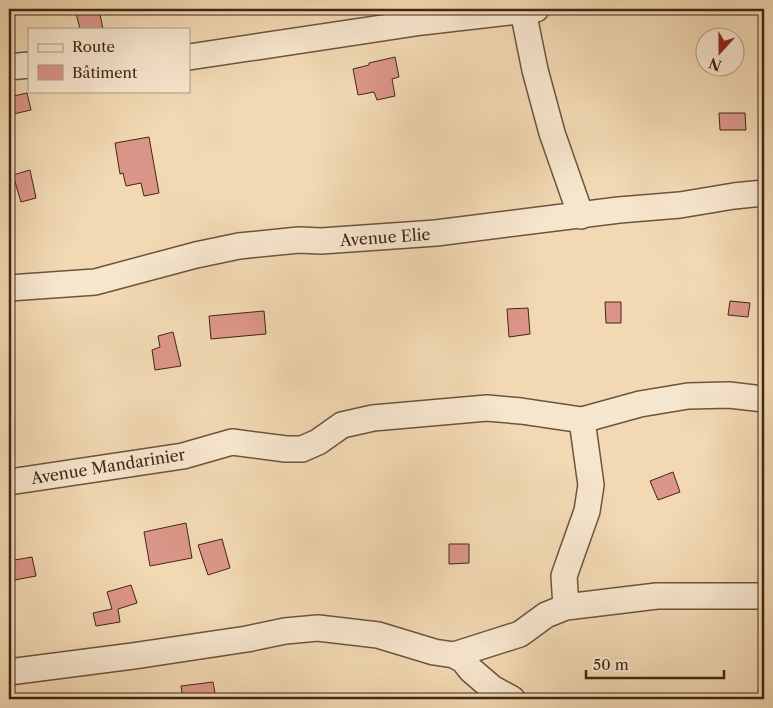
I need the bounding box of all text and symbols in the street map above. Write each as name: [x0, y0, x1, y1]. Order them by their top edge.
legend: [28, 28, 190, 92]
north arrow: [696, 28, 746, 78]
text: Route: [72, 37, 115, 56]
text: N: [706, 54, 724, 75]
text: Bâtiment: [72, 63, 138, 82]
street label: Avenue Elie: [338, 224, 431, 250]
street label: Avenue Mandarinier: [28, 444, 187, 488]
scale bar: [586, 648, 723, 680]
text: 50 m: [593, 655, 629, 674]

